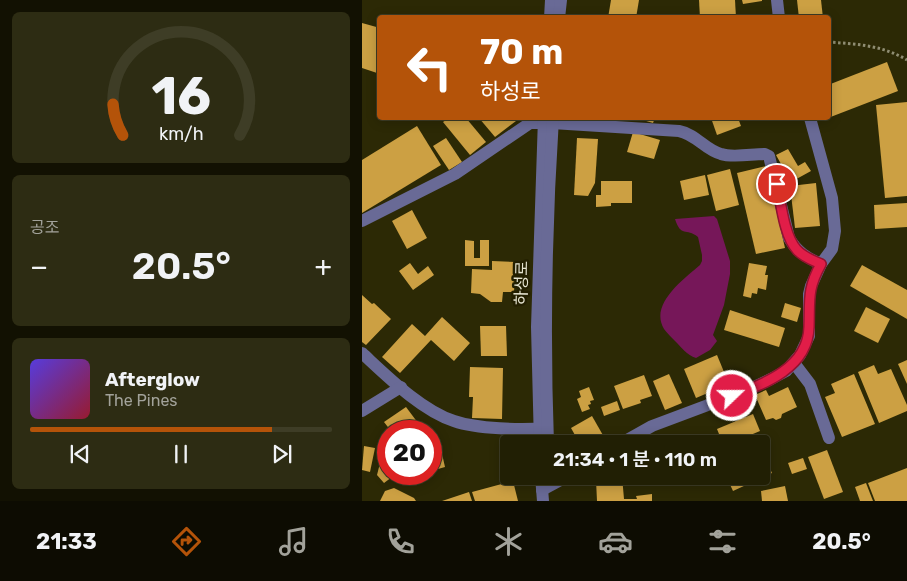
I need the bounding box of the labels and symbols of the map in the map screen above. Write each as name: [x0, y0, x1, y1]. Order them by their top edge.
pin: [756, 163, 798, 205]
street label: 하성로: [512, 260, 531, 305]
position arrow: [705, 369, 757, 421]
speed limit sign: 20: [377, 420, 442, 485]

